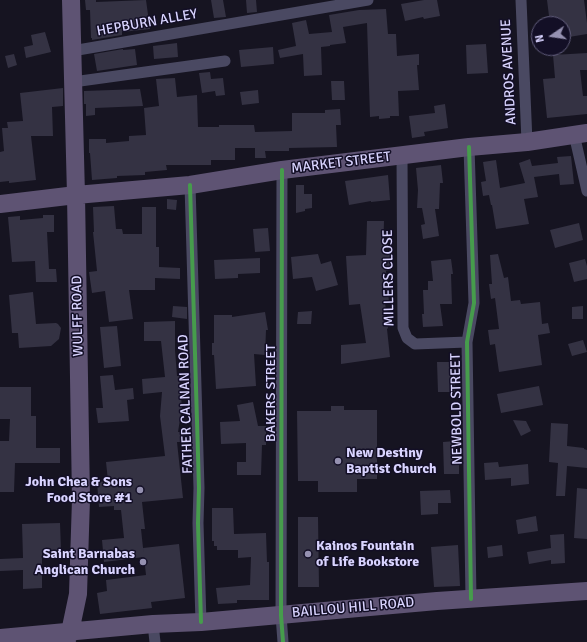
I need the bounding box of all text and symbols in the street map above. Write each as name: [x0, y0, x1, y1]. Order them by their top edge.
street label: HEPBURN ALLEY: [95, 6, 199, 40]
north arrow: [531, 16, 571, 56]
street label: ANDROS AVENUE: [498, 19, 520, 125]
text: N: [533, 33, 547, 44]
street label: MARKET STREET: [290, 149, 392, 177]
street label: MILLERS CLOSE: [380, 229, 398, 327]
street label: WULFF ROAD: [69, 275, 87, 357]
street label: FATHER CALNAN ROAD: [175, 334, 197, 474]
street label: BAKERS STREET: [263, 344, 279, 442]
street label: NEWBOLD STREET: [448, 353, 466, 465]
place label: New Destiny Baptist Church: [346, 445, 437, 478]
marker: New Destiny Baptist Church: [333, 456, 343, 466]
place label: John Chea & Sons Food Store #1: [25, 474, 132, 506]
marker: John Chea & Sons Food Store #1: [135, 485, 145, 495]
place label: Kainos Fountain of Life Bookstore: [316, 538, 419, 570]
place label: Saint Barnabas Anglican Church: [35, 546, 135, 578]
marker: Kainos Fountain of Life Bookstore: [303, 549, 313, 559]
marker: Saint Barnabas Anglican Church: [138, 557, 148, 567]
street label: BAILLOU HILL ROAD: [291, 594, 415, 622]

